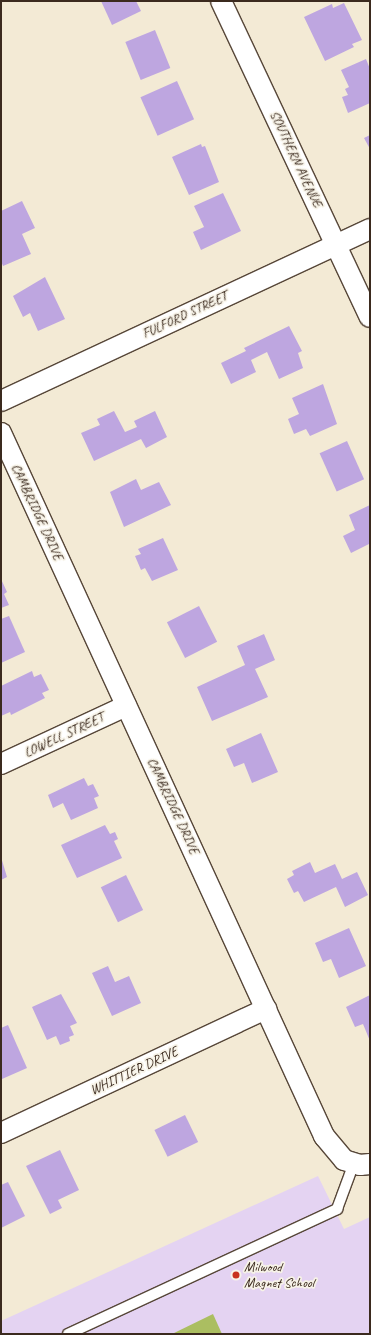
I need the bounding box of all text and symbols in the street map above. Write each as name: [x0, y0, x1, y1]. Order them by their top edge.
street label: SOUTHERN AVENUE: [266, 108, 326, 210]
street label: FULFORD STREET: [140, 288, 230, 342]
street label: CAMBRIDGE DRIVE: [7, 461, 67, 563]
street label: LOWELL STREET: [21, 709, 107, 761]
street label: CAMBRIDGE DRIVE: [143, 755, 203, 857]
street label: WHITTIER DRIVE: [87, 1043, 181, 1099]
place label: Milwood Magnet School: [244, 1259, 314, 1292]
marker: Milwood Magnet School: [231, 1270, 241, 1280]

